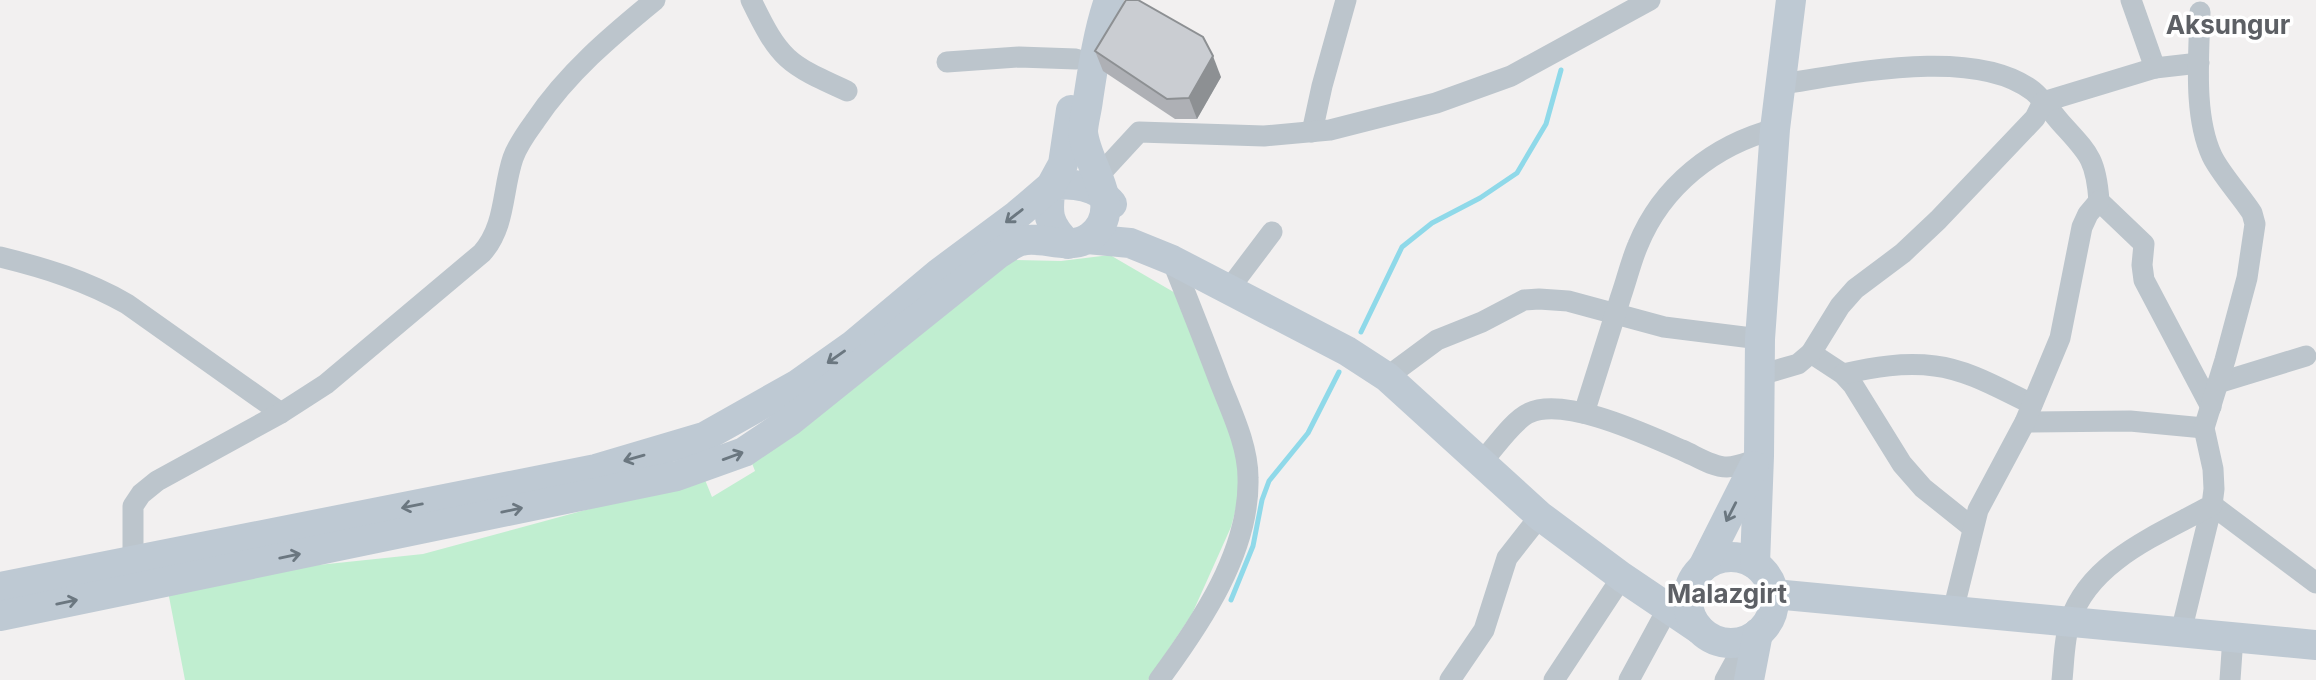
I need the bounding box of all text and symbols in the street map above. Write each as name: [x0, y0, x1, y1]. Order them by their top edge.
district label: Aksungur: [2166, 9, 2291, 40]
one-way arrow: [1006, 209, 1024, 224]
one-way arrow: [827, 350, 846, 364]
one-way arrow: [721, 449, 743, 461]
one-way arrow: [623, 452, 645, 465]
one-way arrow: [401, 499, 424, 513]
one-way arrow: [1724, 501, 1737, 522]
one-way arrow: [500, 502, 523, 516]
one-way arrow: [278, 548, 301, 562]
district label: Malazgirt: [1667, 578, 1787, 609]
one-way arrow: [55, 595, 78, 609]

